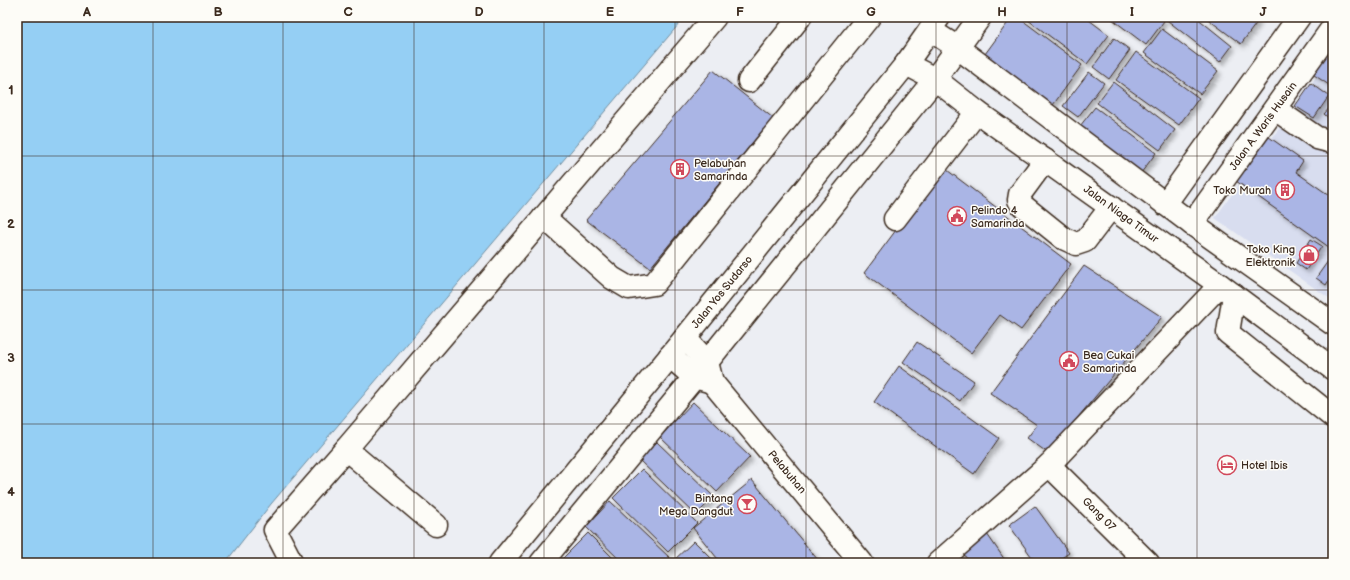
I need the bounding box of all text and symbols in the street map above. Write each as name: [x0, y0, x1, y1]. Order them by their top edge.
text: A: [82, 4, 91, 20]
text: B: [213, 4, 223, 20]
text: C: [343, 4, 353, 20]
text: D: [474, 4, 484, 20]
text: E: [606, 4, 615, 20]
text: F: [736, 4, 744, 20]
text: G: [866, 4, 876, 20]
text: H: [997, 4, 1007, 20]
text: I: [1130, 4, 1134, 20]
text: J: [1259, 4, 1267, 20]
street label: Jalan A. Waris Husain: [1227, 79, 1299, 173]
text: 1: [8, 82, 14, 98]
place label: Pelabuhan Samarinda: [694, 157, 747, 183]
building icon: Pelabuhan Samarinda: [669, 158, 691, 180]
building icon: Toko Murah: [1274, 179, 1296, 201]
street label: Jalan Niaga Timur: [1081, 182, 1162, 246]
place label: Toko Murah: [1213, 184, 1271, 197]
place label: Pelindo 4 Samarinda: [971, 204, 1024, 230]
public building icon: Pelindo 4 Samarinda: [946, 205, 968, 227]
text: 2: [7, 216, 15, 232]
place label: Toko King Elektronik: [1246, 243, 1296, 269]
shop icon: Toko King Elektronik: [1298, 244, 1320, 266]
street label: Jalan Yos Sudarso: [689, 253, 755, 331]
place label: Bea Cukai Samarinda: [1083, 349, 1136, 375]
text: 3: [7, 350, 15, 366]
public building icon: Bea Cukai Samarinda: [1058, 350, 1080, 372]
street label: Pelabuhan: [765, 448, 809, 496]
hotel icon: Hotel Ibis: [1216, 454, 1238, 476]
place label: Hotel Ibis: [1241, 459, 1288, 472]
text: 4: [7, 484, 15, 500]
place label: Bintang Mega Dangdut: [659, 492, 734, 518]
bar icon: Bintang Mega Dangdut: [736, 493, 758, 515]
street label: Gang 07: [1080, 495, 1119, 534]

